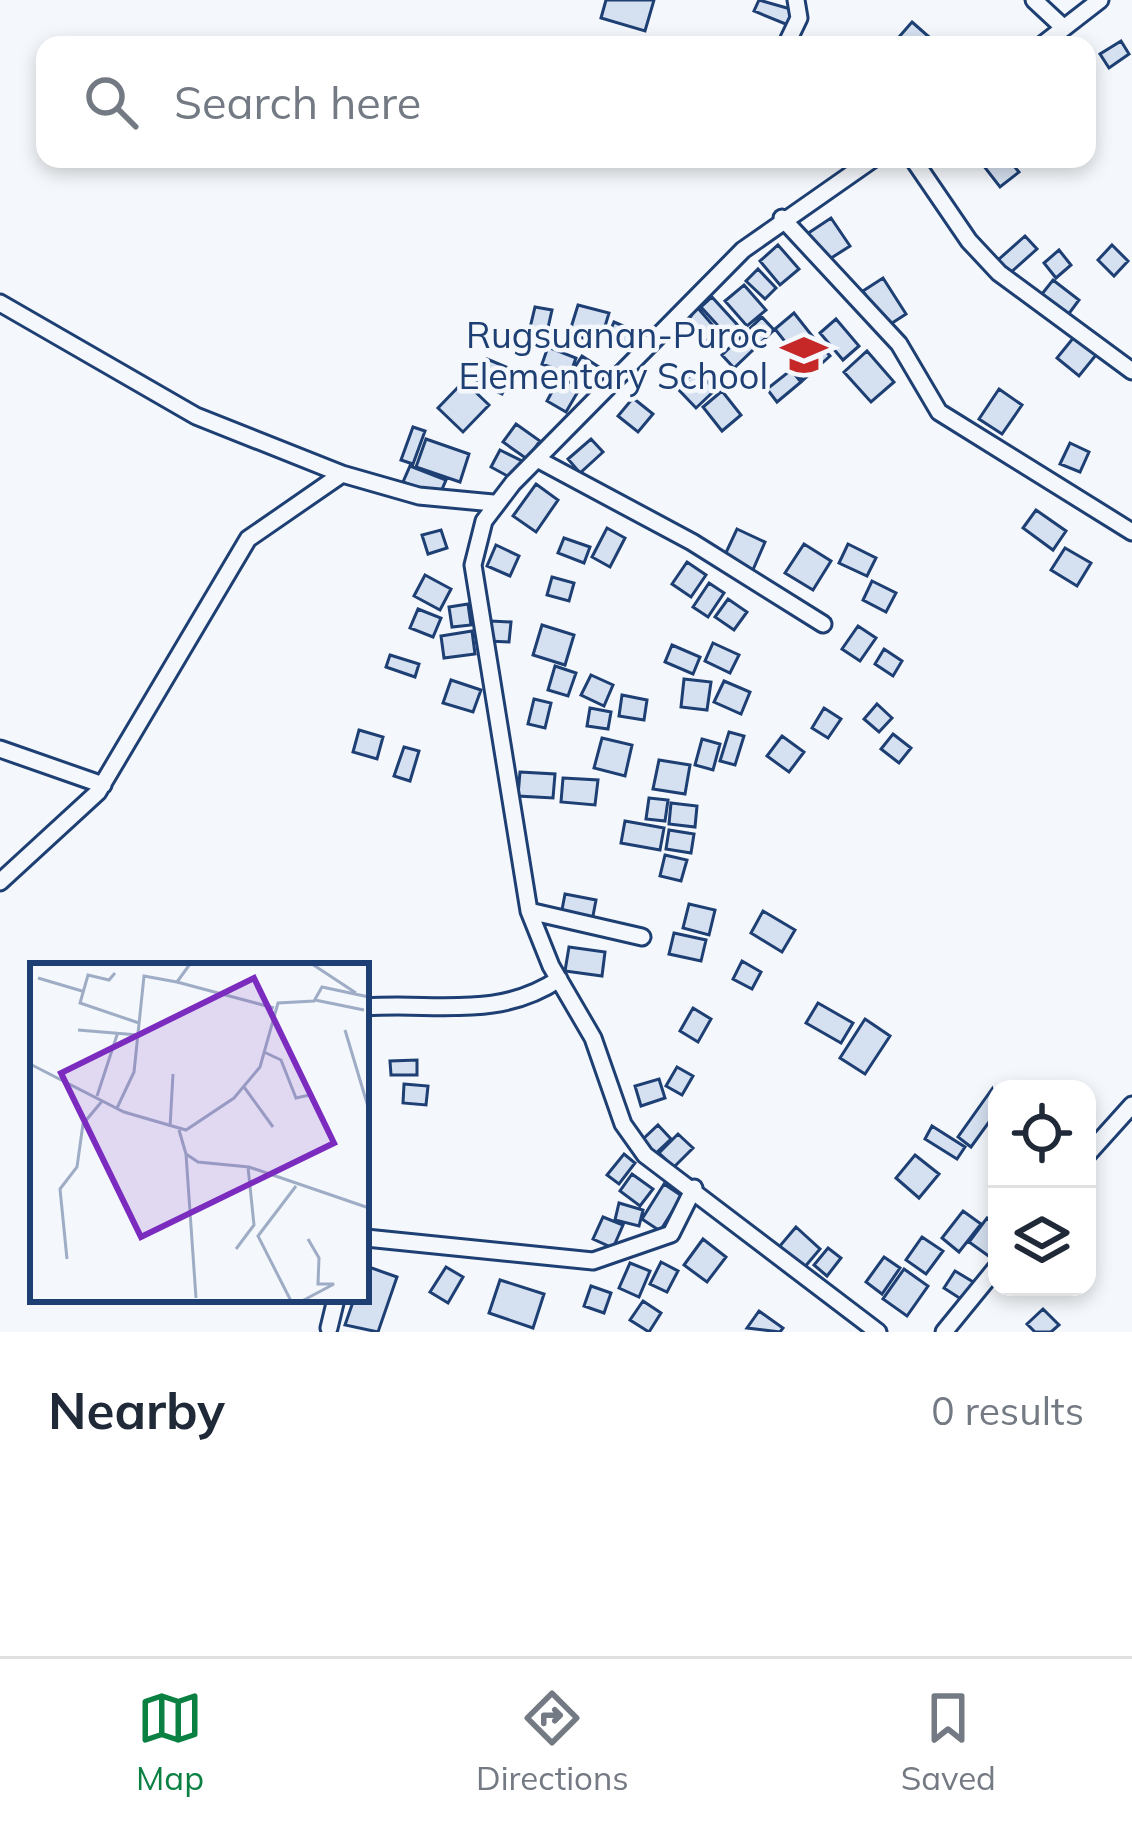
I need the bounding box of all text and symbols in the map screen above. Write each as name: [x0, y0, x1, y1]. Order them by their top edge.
search box: [36, 36, 1096, 168]
icon: search: [78, 69, 144, 135]
text: Search here: [174, 74, 421, 130]
place label: Rugsuanan-Puroc Elementary School: [459, 312, 768, 398]
school or university icon: Rugsuanan-Puroc Elementary School: [779, 330, 829, 380]
inset map: [30, 963, 369, 1302]
map controls: [988, 1080, 1096, 1296]
button: locate: [988, 1080, 1096, 1188]
button: layers: [988, 1188, 1096, 1296]
text: Nearby: [48, 1378, 225, 1442]
text: 0 results: [931, 1386, 1084, 1435]
tab: Map: [136, 1685, 204, 1798]
tab: Directions: [476, 1685, 629, 1798]
tab: Saved: [901, 1685, 996, 1798]

